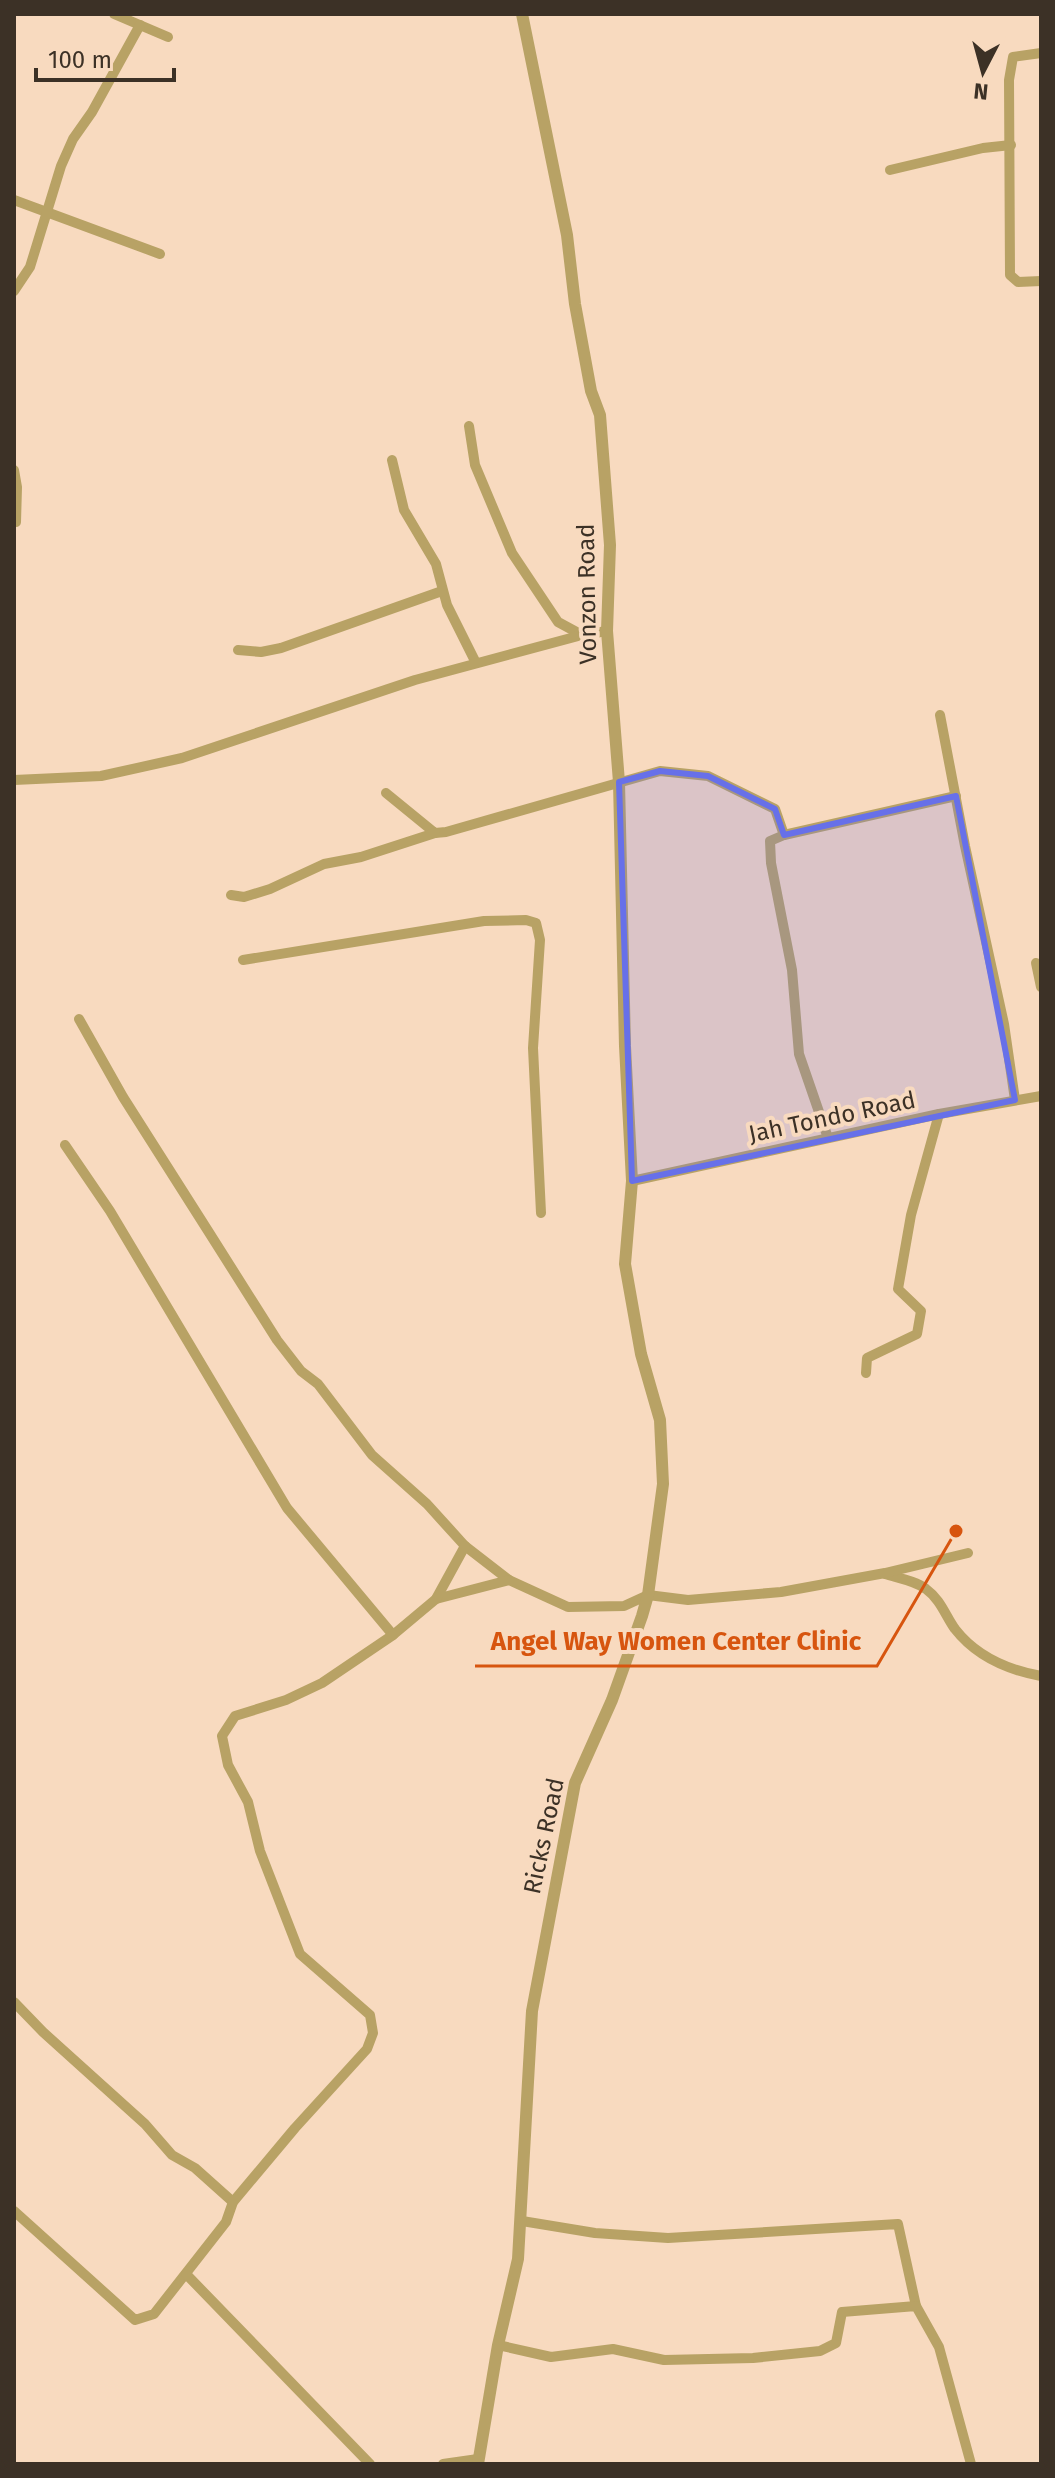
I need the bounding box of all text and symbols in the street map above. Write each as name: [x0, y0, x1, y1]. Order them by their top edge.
scale bar: [36, 32, 174, 82]
north arrow: [943, 32, 1023, 112]
text: 100 m: [48, 46, 112, 74]
text: N: [972, 77, 990, 106]
street label: Vonzon Road: [572, 523, 602, 665]
street label: Jah Tondo Road: [746, 1086, 918, 1148]
callout: Angel Way Women Center Clinic: [475, 1616, 877, 1666]
text: Angel Way Women Center Clinic: [490, 1626, 862, 1657]
street label: Ricks Road: [518, 1775, 570, 1897]

